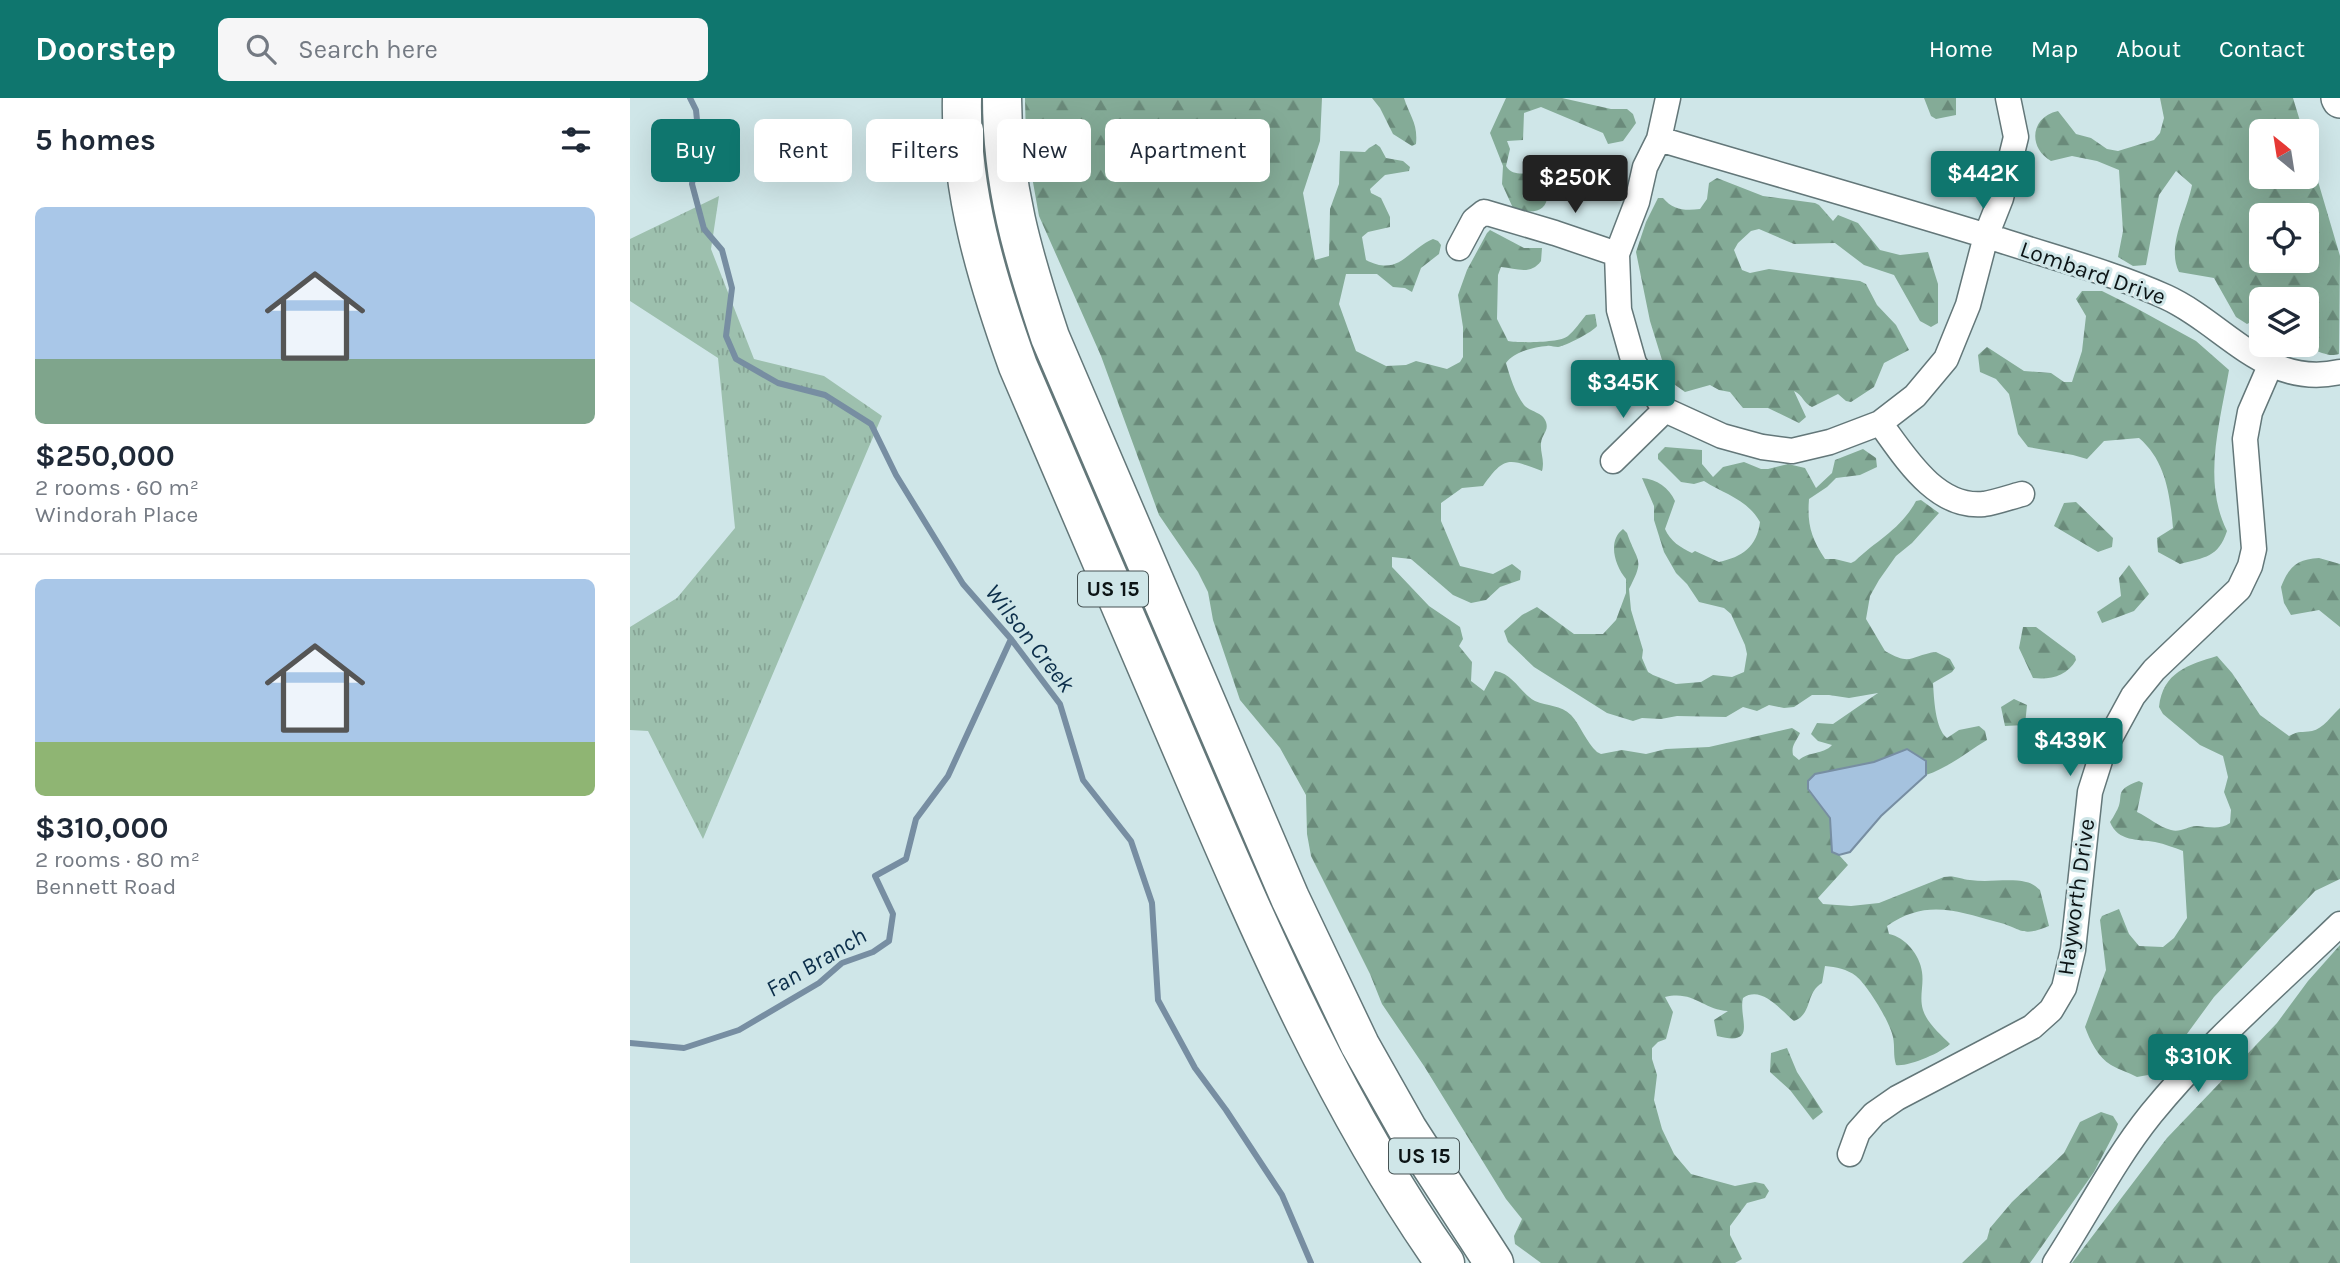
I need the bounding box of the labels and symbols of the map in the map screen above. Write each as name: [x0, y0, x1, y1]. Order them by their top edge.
north arrow: [2249, 119, 2319, 189]
pin: $442K: [1934, 152, 2032, 211]
pin: $250K: [1526, 156, 1624, 215]
street label: Lombard Drive: [2017, 235, 2169, 311]
pin: $345K: [1574, 360, 1672, 420]
road number: US 15: [1078, 572, 1148, 606]
water label: Wilson Creek: [979, 579, 1081, 698]
pin: $439K: [2021, 718, 2119, 778]
street label: Hayworth Drive: [2052, 817, 2100, 977]
water label: Fan Branch: [761, 921, 871, 1003]
pin: $310K: [2149, 1034, 2247, 1094]
road number: US 15: [1389, 1138, 1459, 1174]

